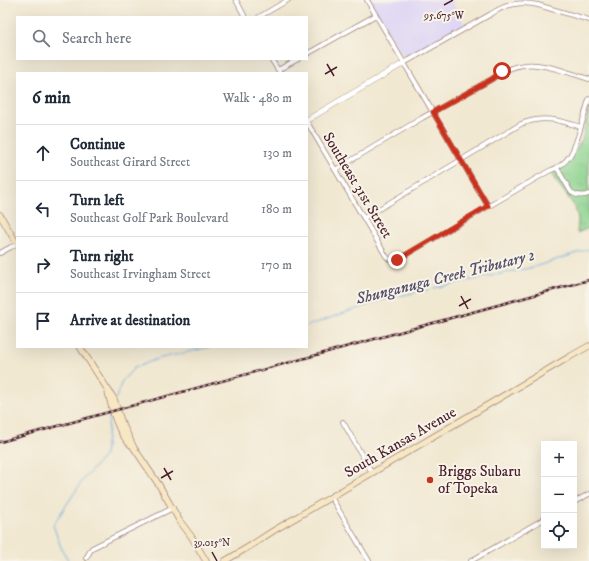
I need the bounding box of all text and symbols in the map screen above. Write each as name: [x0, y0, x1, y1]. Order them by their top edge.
text: 95.675°W: [423, 10, 465, 22]
search box: [16, 16, 308, 60]
icon: search: [30, 27, 52, 49]
text: Search here: [62, 29, 131, 48]
route start: [493, 62, 511, 80]
text: 6 min: [32, 87, 71, 109]
text: Walk · 480 m: [223, 90, 292, 106]
street label: Southeast 31st Street: [318, 129, 397, 242]
text: Continue: [70, 135, 125, 154]
icon: ahead: [32, 142, 54, 164]
text: 130 m: [263, 145, 292, 161]
text: Southeast Girard Street: [70, 154, 190, 170]
text: Turn left: [70, 191, 124, 210]
icon: left: [32, 198, 54, 220]
text: 180 m: [261, 201, 292, 217]
text: Southeast Golf Park Boulevard: [70, 210, 228, 226]
water label: Shunganuga Creek Tributary 2: [353, 245, 537, 309]
text: Turn right: [70, 247, 133, 266]
route end: [388, 251, 406, 269]
icon: right: [32, 254, 54, 276]
text: 170 m: [261, 257, 292, 273]
text: Southeast Irvingham Street: [70, 266, 211, 282]
icon: arrive: [32, 310, 54, 332]
text: Arrive at destination: [70, 311, 190, 330]
street label: South Kansas Avenue: [341, 403, 460, 482]
map controls: [541, 441, 577, 549]
button: +: [541, 441, 577, 477]
place label: Briggs Subaru of Topeka: [438, 462, 521, 498]
marker: Briggs Subaru of Topeka: [425, 475, 435, 485]
button: −: [541, 477, 577, 513]
button: locate: [541, 513, 577, 549]
text: 39.015°N: [194, 537, 230, 549]

